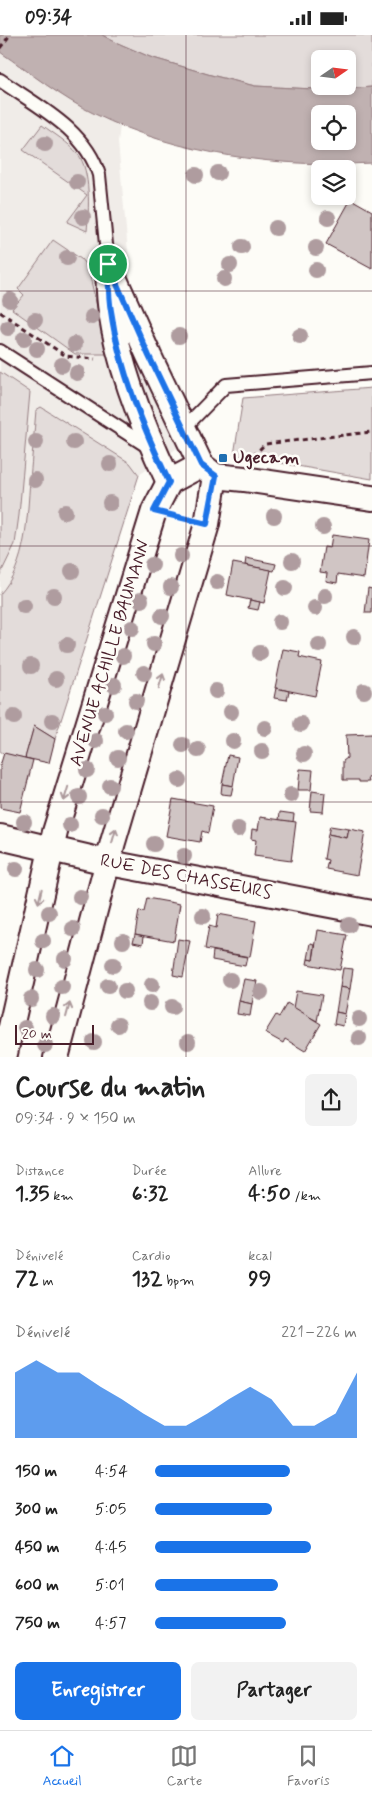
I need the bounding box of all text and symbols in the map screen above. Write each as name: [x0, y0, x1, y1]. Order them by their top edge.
text: 09:34: [25, 5, 72, 30]
north arrow: [311, 50, 356, 95]
map controls: [311, 50, 356, 205]
button: locate: [311, 105, 356, 150]
button: layers: [311, 160, 356, 205]
pin: [87, 243, 129, 285]
icon: arrive: [94, 250, 122, 278]
place label: Ugecam: [233, 446, 300, 470]
marker: Ugecam: [217, 452, 229, 464]
street label: AVENUE ACHILLE BAUMANN: [64, 537, 156, 769]
one-way arrow: [156, 673, 166, 689]
one-way arrow: [61, 785, 71, 801]
one-way arrow: [110, 829, 120, 845]
street label: RUE DES CHASSEURS: [98, 849, 274, 905]
one-way arrow: [34, 888, 44, 904]
one-way arrow: [64, 1003, 74, 1019]
scale bar: [15, 1023, 94, 1046]
text: 20 m: [22, 1025, 52, 1043]
text: Course du matin: [15, 1070, 205, 1107]
button: share: [305, 1074, 357, 1126]
text: 09:34 · 9 × 150 m: [15, 1108, 136, 1129]
text: Distance: [15, 1162, 64, 1180]
text: Durée: [132, 1162, 167, 1180]
text: Allure: [248, 1162, 282, 1180]
text: 1.35: [15, 1180, 49, 1208]
text: 6:32: [132, 1180, 169, 1208]
text: 4:50: [248, 1180, 291, 1208]
text: km: [49, 1187, 74, 1205]
text: /km: [291, 1187, 321, 1205]
text: Dénivelé: [15, 1247, 63, 1265]
text: Cardio: [132, 1247, 170, 1265]
text: kcal: [248, 1247, 272, 1265]
text: 72: [15, 1265, 39, 1293]
text: 132: [132, 1265, 162, 1293]
text: 99: [248, 1265, 271, 1293]
text: m: [39, 1272, 54, 1290]
text: bpm: [162, 1272, 194, 1290]
text: Dénivelé: [15, 1322, 70, 1343]
text: 221–226 m: [281, 1322, 357, 1343]
text: 150 m: [15, 1461, 57, 1482]
text: 4:54: [95, 1461, 128, 1482]
text: 300 m: [15, 1499, 58, 1520]
text: 5:05: [95, 1499, 126, 1520]
text: 450 m: [15, 1537, 60, 1558]
text: 4:45: [95, 1537, 126, 1558]
text: 600 m: [15, 1575, 59, 1596]
text: 5:01: [95, 1575, 125, 1596]
text: 750 m: [15, 1613, 60, 1634]
text: 4:57: [95, 1613, 126, 1634]
button: Enregistrer: [15, 1662, 181, 1720]
button: Partager: [191, 1662, 357, 1720]
tab: Accueil: [42, 1742, 82, 1790]
tab: Carte: [166, 1742, 202, 1790]
tab: Favoris: [287, 1742, 330, 1790]

